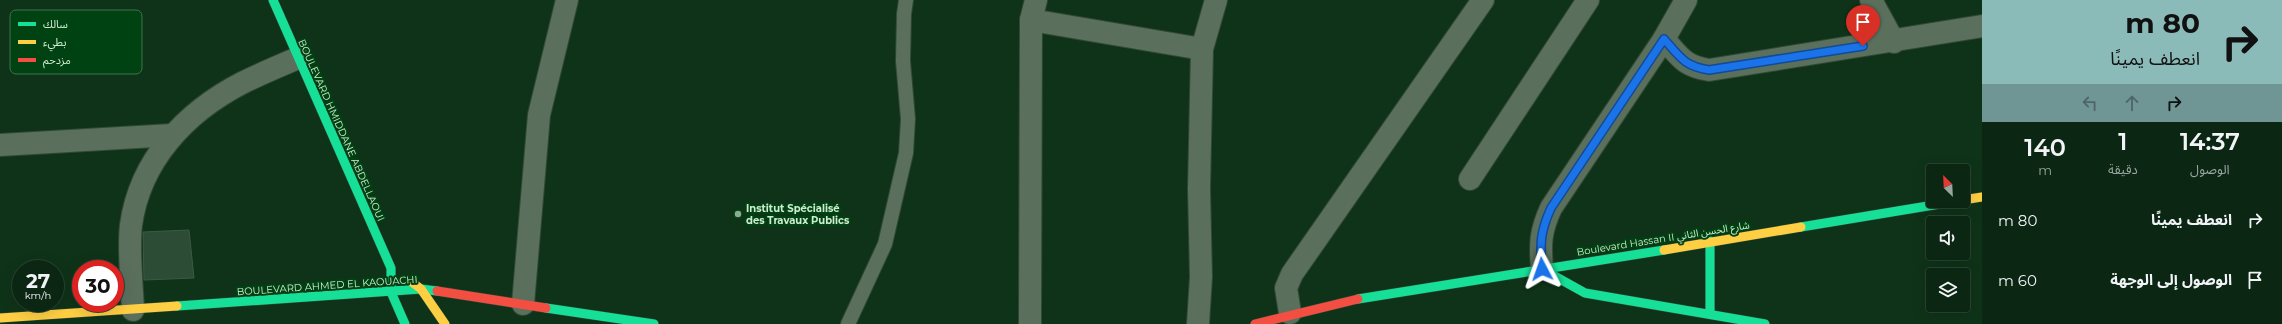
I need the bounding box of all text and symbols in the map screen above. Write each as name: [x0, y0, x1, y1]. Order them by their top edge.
pin: [1846, 5, 1880, 46]
text: 80 m: [2125, 6, 2200, 40]
legend: [10, 10, 142, 74]
icon: arrive: [1852, 11, 1874, 33]
icon: right: [2214, 16, 2266, 68]
text: سالك: [43, 17, 68, 31]
text: بطيء: [43, 35, 66, 52]
street label: BOULEVARD HMIDDANE ABDELLAOUI: [295, 37, 388, 223]
text: انعطف يمينًا: [2110, 48, 2200, 70]
text: مزدحم: [43, 53, 71, 69]
icon: left: [2079, 92, 2101, 114]
icon: ahead: [2121, 92, 2143, 114]
icon: right: [2163, 92, 2185, 114]
text: 1: [2118, 127, 2128, 156]
text: 14:37: [2180, 127, 2240, 156]
text: 140: [2024, 133, 2066, 162]
text: دقيقة: [2108, 161, 2138, 177]
text: الوصول: [2190, 161, 2230, 177]
text: m: [2038, 162, 2052, 178]
north arrow: [1926, 164, 1970, 208]
map controls: [1926, 164, 1970, 312]
place label: Institut Spécialisé des Travaux Publics: [746, 202, 850, 227]
marker: Institut Spécialisé des Travaux Publics: [733, 209, 743, 219]
icon: right: [2244, 209, 2266, 231]
text: انعطف يمينًا: [2151, 210, 2232, 229]
text: 80 m: [1998, 211, 2037, 230]
button: sound: [1926, 216, 1970, 260]
street label: Boulevard Hassan II شارع الحسن الثاني: [1576, 218, 1751, 260]
position arrow: [1521, 248, 1563, 290]
speed limit sign: 30: [72, 260, 124, 312]
button: layers: [1926, 268, 1970, 312]
text: 27: [26, 269, 50, 293]
icon: arrive: [2244, 269, 2266, 291]
text: الوصول إلى الوجهة: [2110, 270, 2232, 289]
text: 60 m: [1998, 271, 2037, 290]
street label: BOULEVARD AHMED EL KAOUACHI: [236, 273, 418, 298]
text: km/h: [25, 289, 51, 302]

